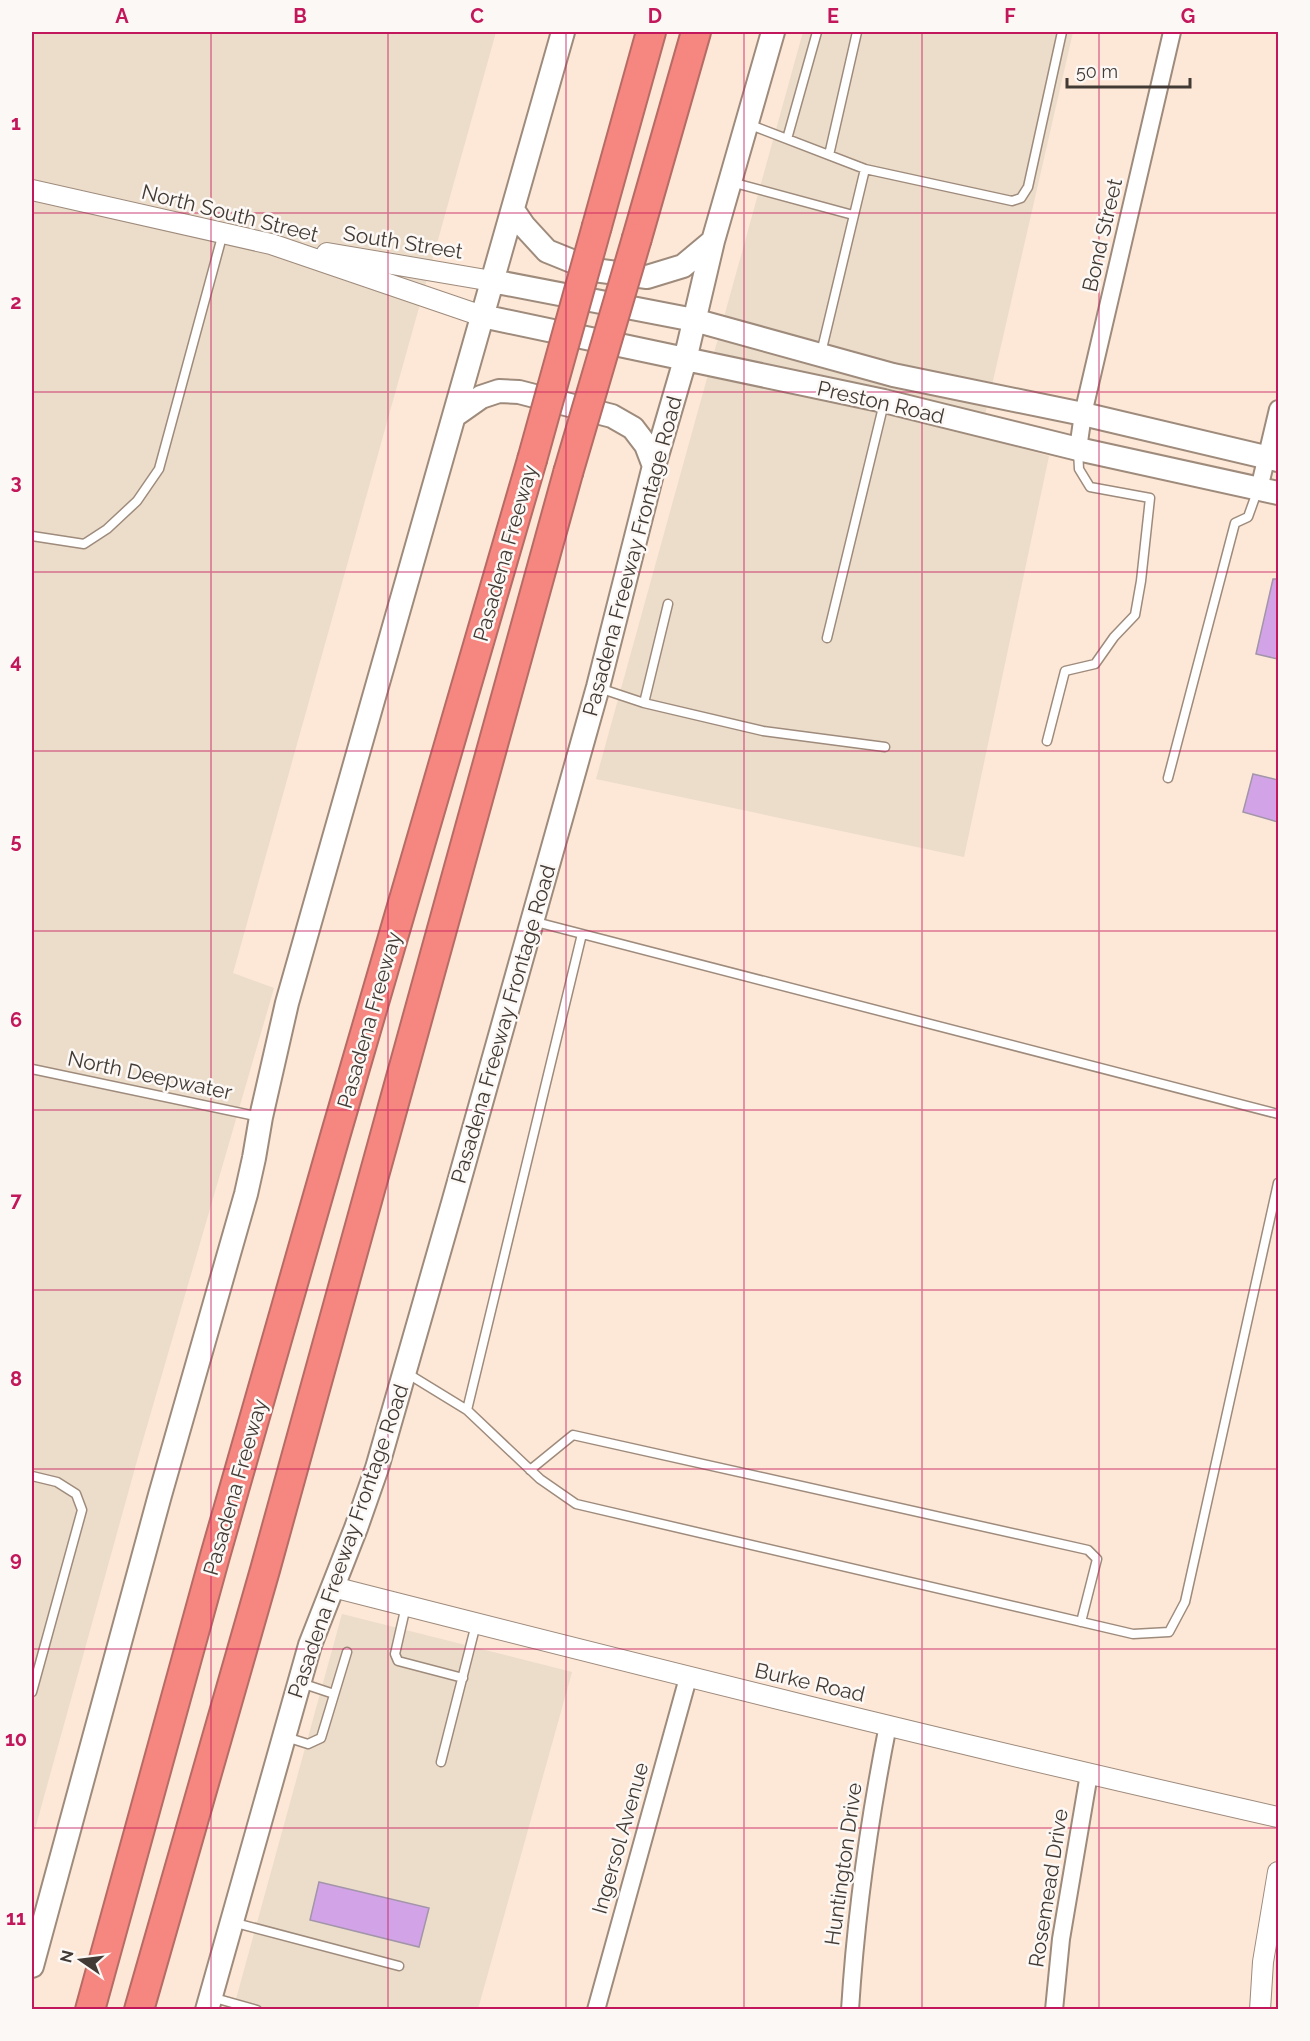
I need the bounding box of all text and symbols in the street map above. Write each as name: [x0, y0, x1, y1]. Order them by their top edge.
text: A: [115, 4, 129, 28]
text: B: [293, 4, 307, 28]
text: C: [470, 4, 484, 28]
text: D: [648, 4, 662, 28]
text: E: [827, 4, 839, 28]
text: F: [1004, 4, 1016, 28]
text: G: [1181, 4, 1195, 28]
scale bar: [1067, 51, 1190, 89]
text: 50 m: [1076, 61, 1118, 82]
text: 1: [11, 111, 21, 135]
street label: Bond Street: [1077, 176, 1127, 294]
street label: North South Street: [139, 179, 321, 247]
street label: South Street: [341, 220, 465, 264]
text: 2: [10, 290, 22, 314]
street label: Preston Road: [815, 375, 947, 429]
street label: Pasadena Freeway Frontage Road: [577, 393, 687, 719]
street label: Pasadena Freeway: [468, 462, 542, 644]
text: 3: [10, 470, 22, 494]
text: 4: [10, 649, 22, 673]
text: 5: [10, 829, 22, 853]
street label: Pasadena Freeway Frontage Road: [445, 862, 561, 1186]
street label: Pasadena Freeway: [332, 929, 406, 1111]
text: 6: [10, 1008, 22, 1032]
street label: North Deepwater: [65, 1045, 235, 1105]
text: 7: [10, 1188, 22, 1212]
text: 8: [10, 1367, 22, 1391]
street label: Pasadena Freeway Frontage Road: [282, 1381, 414, 1701]
street label: Pasadena Freeway: [198, 1396, 272, 1578]
text: 9: [10, 1547, 22, 1571]
street label: Burke Road: [752, 1657, 868, 1707]
text: 10: [5, 1727, 27, 1751]
street label: Ingersol Avenue: [586, 1759, 654, 1917]
street label: Huntington Drive: [819, 1781, 867, 1947]
street label: Rosemead Drive: [1023, 1807, 1073, 1969]
text: 11: [6, 1906, 26, 1930]
north arrow: [51, 1930, 111, 1990]
text: N: [56, 1948, 78, 1965]

